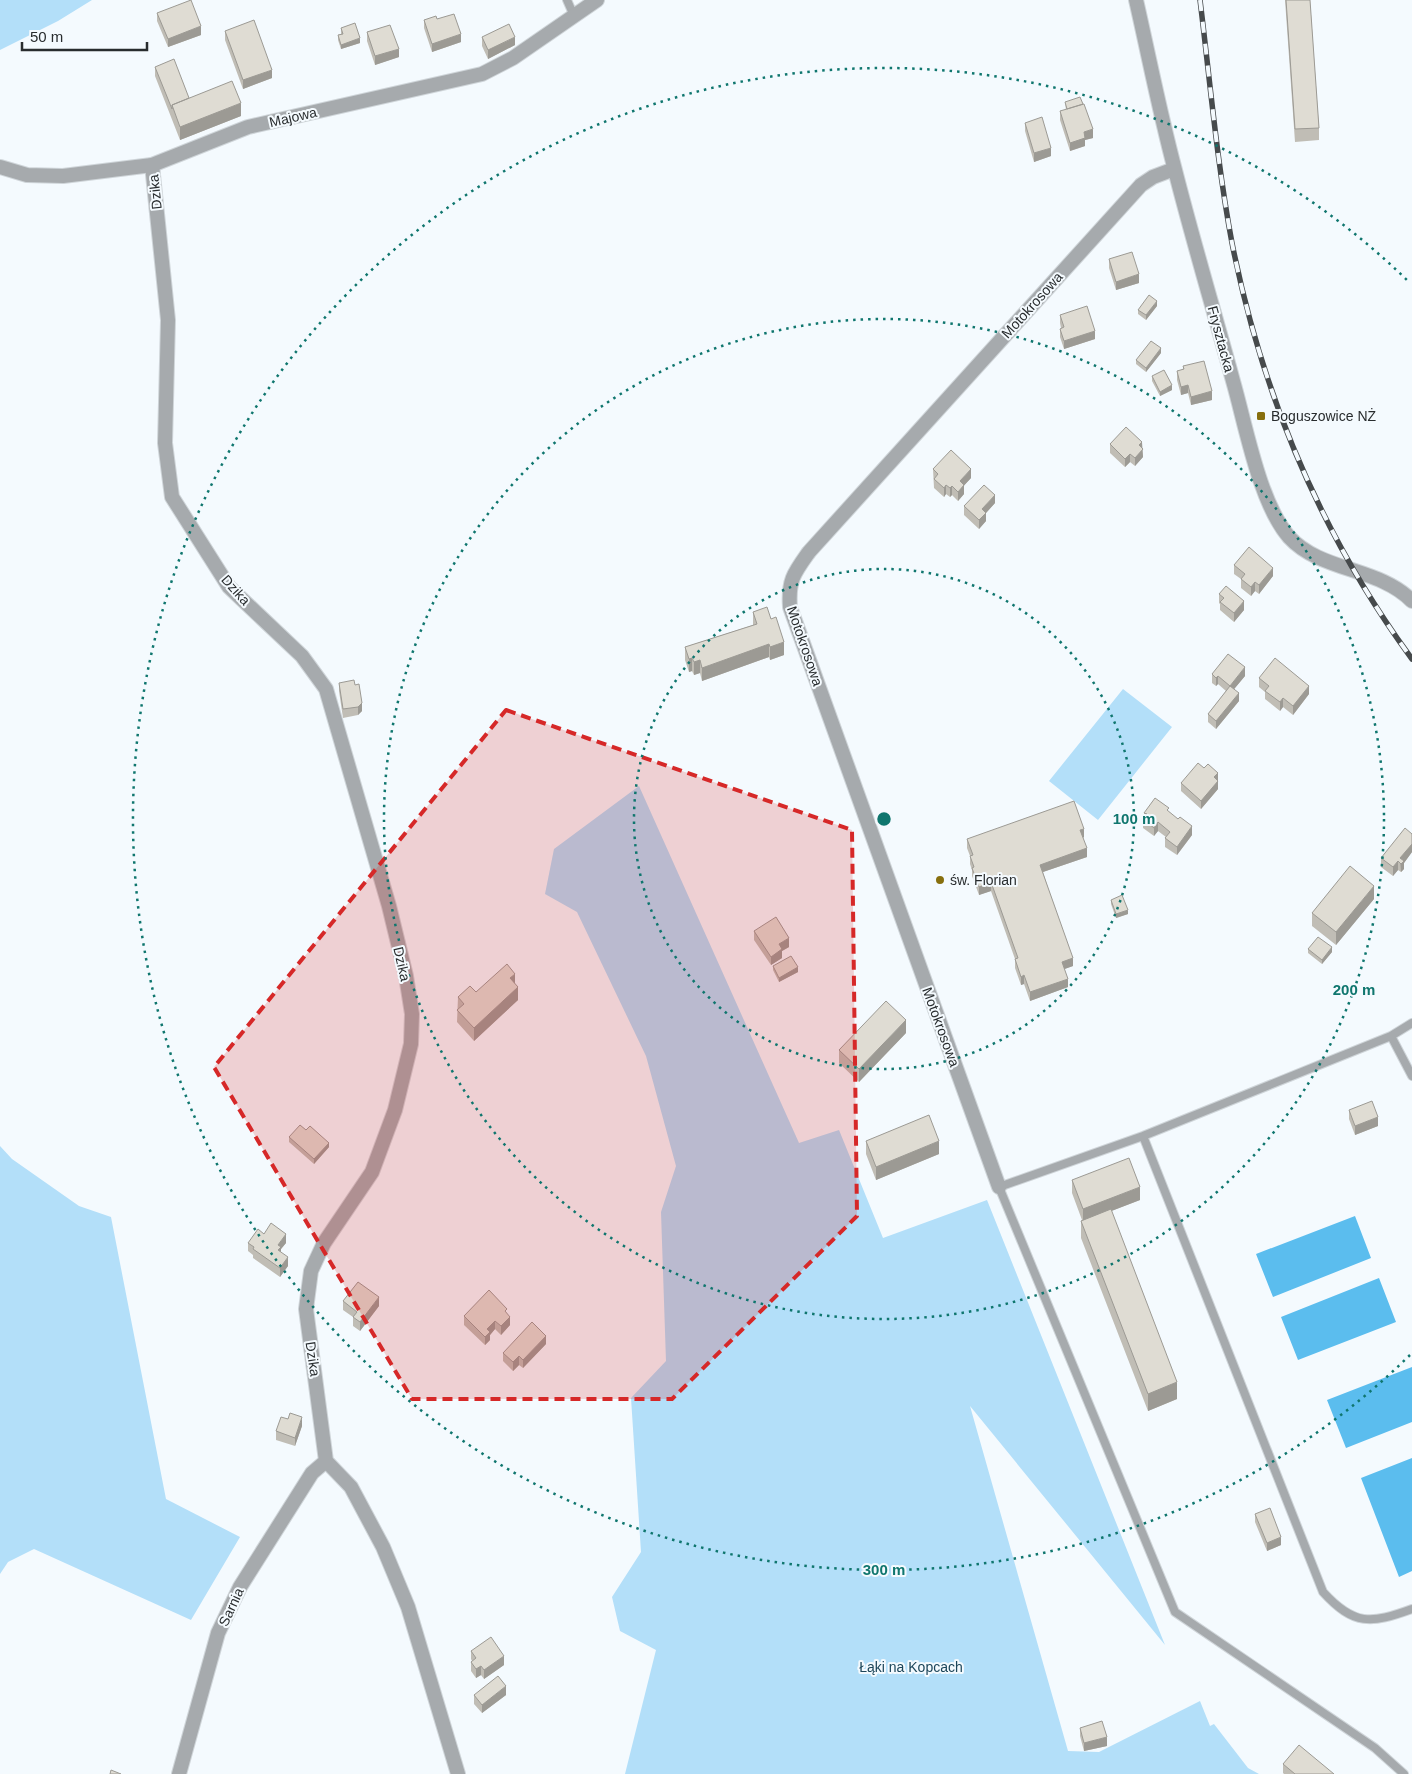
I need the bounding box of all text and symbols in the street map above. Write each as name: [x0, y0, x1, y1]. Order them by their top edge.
scale bar: [22, 20, 148, 52]
text: 50 m: [30, 28, 63, 45]
street label: Majowa: [268, 104, 319, 130]
street label: Dzika: [145, 174, 165, 210]
street label: Motokrosowa: [998, 269, 1066, 341]
street label: Frysztacka: [1205, 304, 1238, 374]
place label: Boguszowice NŻ: [1271, 407, 1376, 424]
marker: Boguszowice NŻ: [1255, 410, 1267, 422]
street label: Dzika: [218, 572, 254, 609]
street label: Motokrosowa: [784, 604, 826, 688]
centre of rings: [875, 810, 893, 828]
text: 100 m: [1113, 810, 1155, 827]
place label: św. Florian: [950, 872, 1017, 888]
marker: św. Florian: [934, 874, 946, 886]
street label: Dzika: [390, 945, 414, 983]
text: 200 m: [1333, 981, 1375, 998]
street label: Motokrosowa: [919, 985, 963, 1069]
street label: Dzika: [303, 1341, 323, 1378]
text: 300 m: [863, 1561, 905, 1578]
street label: Sarnia: [215, 1585, 247, 1629]
park label: Łąki na Kopcach: [859, 1659, 963, 1675]

